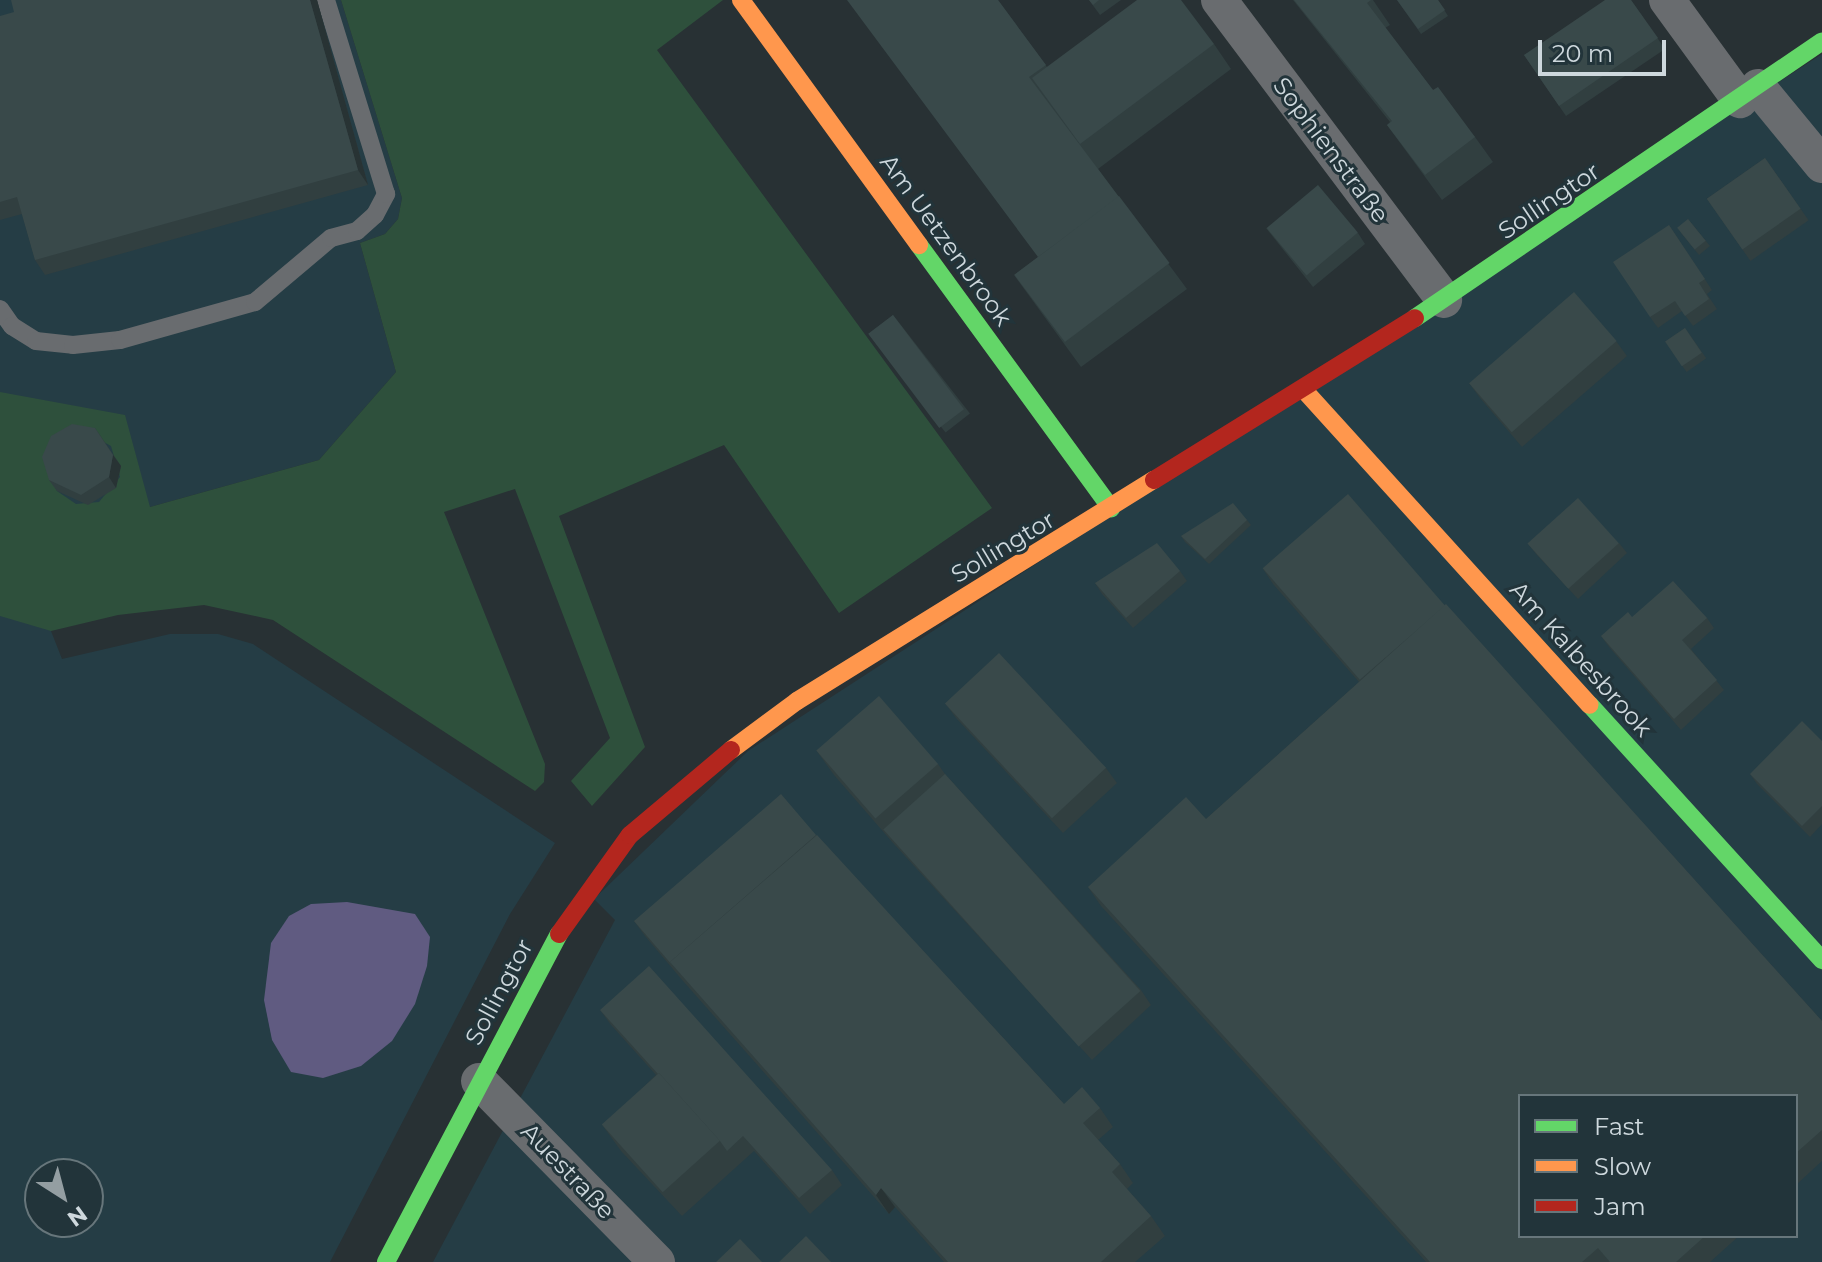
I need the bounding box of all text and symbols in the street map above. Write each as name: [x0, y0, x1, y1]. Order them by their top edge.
scale bar: [1542, 24, 1670, 74]
text: 20 m: [1552, 39, 1613, 68]
street label: Sophienstraße: [1267, 72, 1395, 228]
street label: Am Uetzenbrook: [874, 149, 1018, 331]
street label: Sollingtor: [1493, 157, 1605, 245]
street label: Sollingtor: [946, 505, 1060, 589]
street label: Am Kalbesbrook: [1504, 575, 1658, 743]
street label: Sollingtor: [459, 934, 539, 1050]
legend: [1518, 1094, 1798, 1238]
text: Fast: [1594, 1112, 1644, 1141]
street label: Auestraße: [515, 1117, 621, 1225]
text: Slow: [1594, 1152, 1651, 1181]
north arrow: [24, 1158, 104, 1238]
text: Jam: [1594, 1192, 1646, 1221]
text: N: [62, 1200, 92, 1232]

